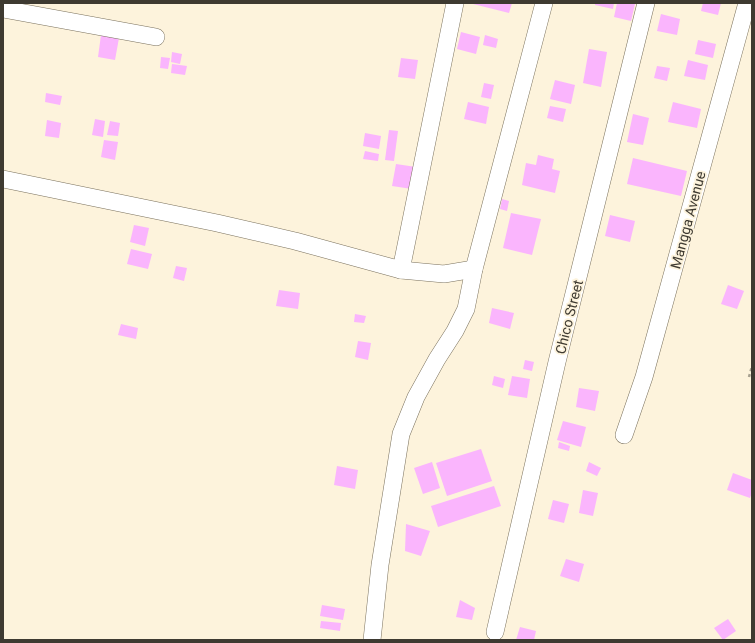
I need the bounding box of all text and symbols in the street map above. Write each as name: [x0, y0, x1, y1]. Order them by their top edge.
street label: Mangga Avenue: [667, 170, 709, 270]
street label: Chico Street: [552, 278, 586, 356]

